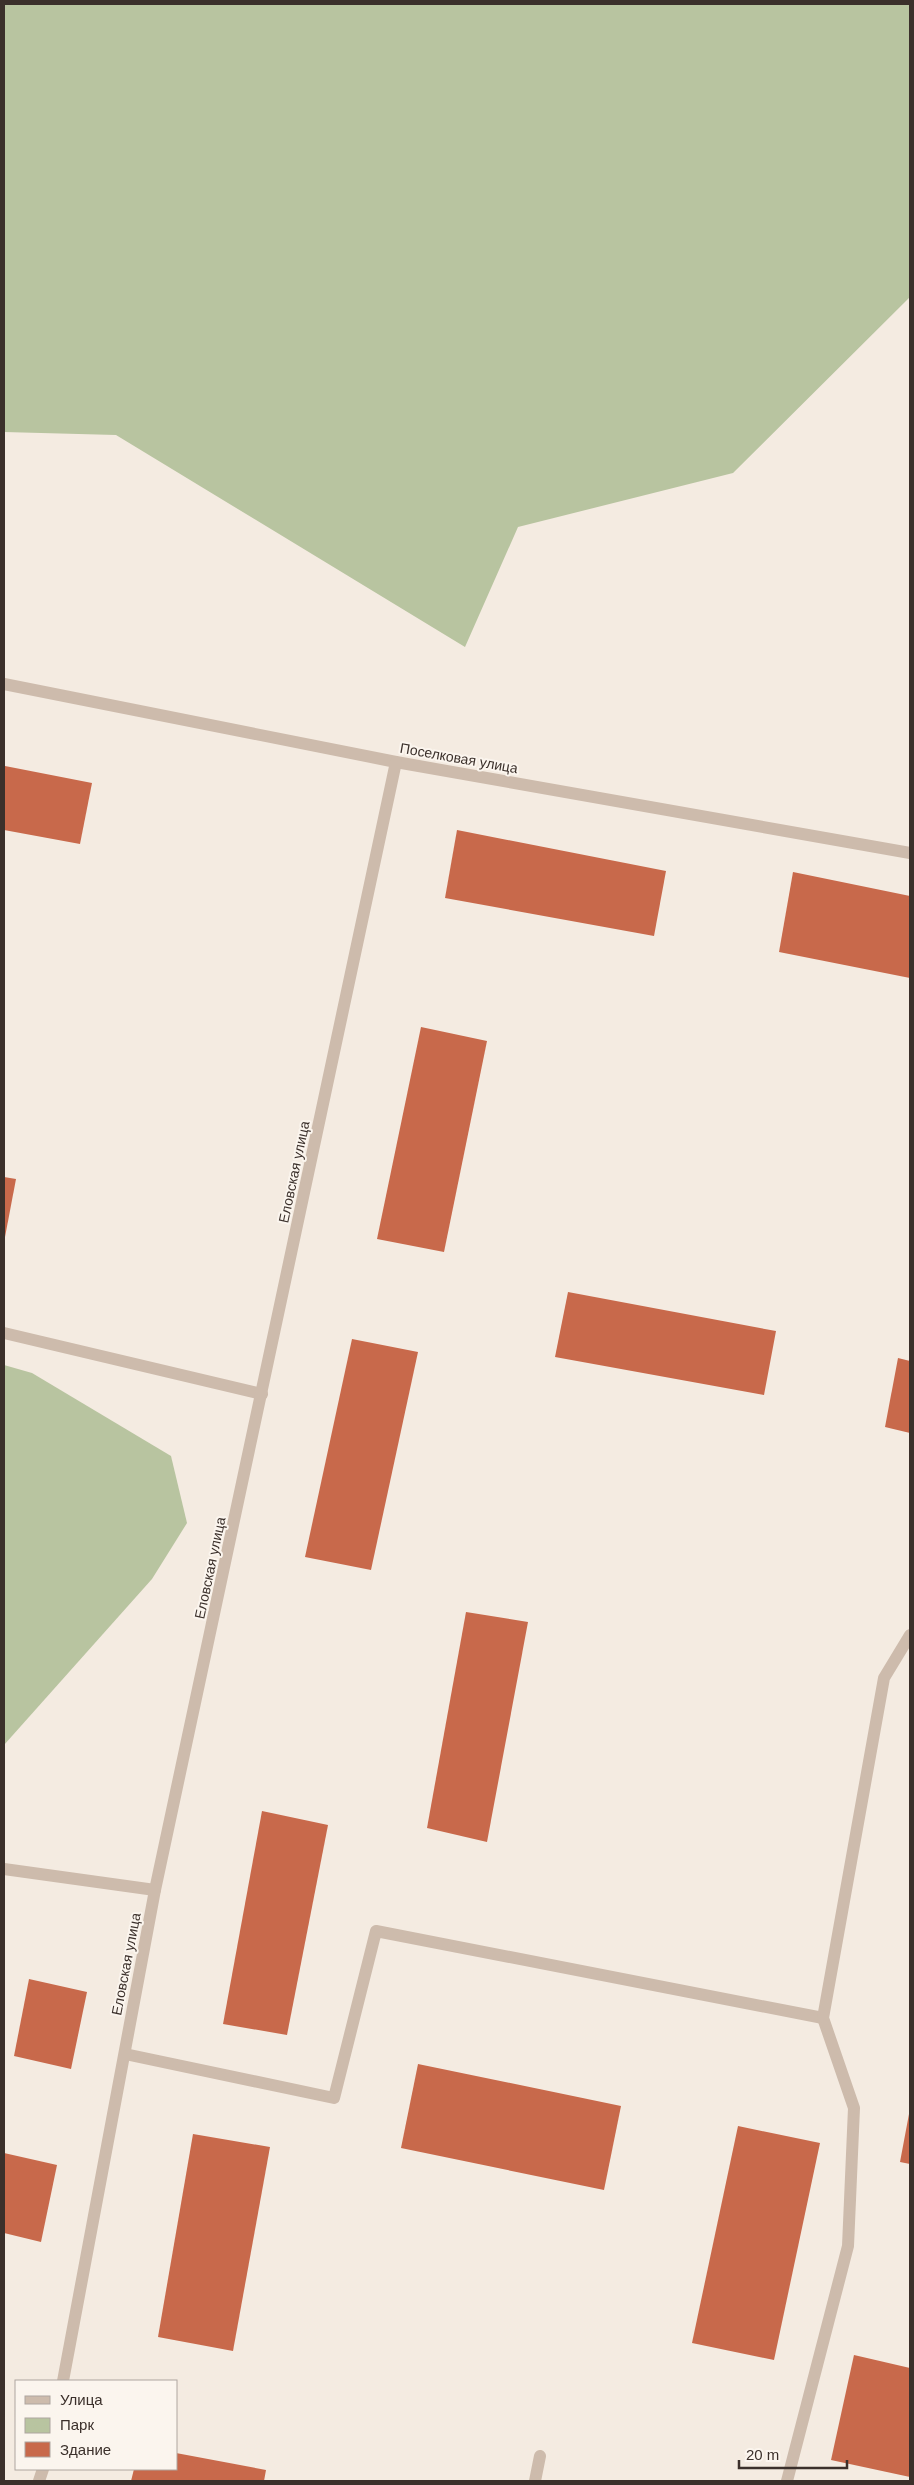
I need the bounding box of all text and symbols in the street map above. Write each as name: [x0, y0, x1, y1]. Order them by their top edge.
street label: Поселковая улица: [399, 740, 519, 776]
street label: Еловская улица: [275, 1119, 313, 1224]
street label: Еловская улица: [191, 1515, 229, 1620]
street label: Еловская улица: [108, 1911, 144, 2017]
legend: [15, 2380, 178, 2470]
text: Улица: [60, 2391, 103, 2408]
text: Парк: [60, 2416, 94, 2433]
scale bar: [739, 2438, 846, 2470]
text: Здание: [60, 2441, 111, 2458]
text: 20 m: [746, 2446, 779, 2463]

